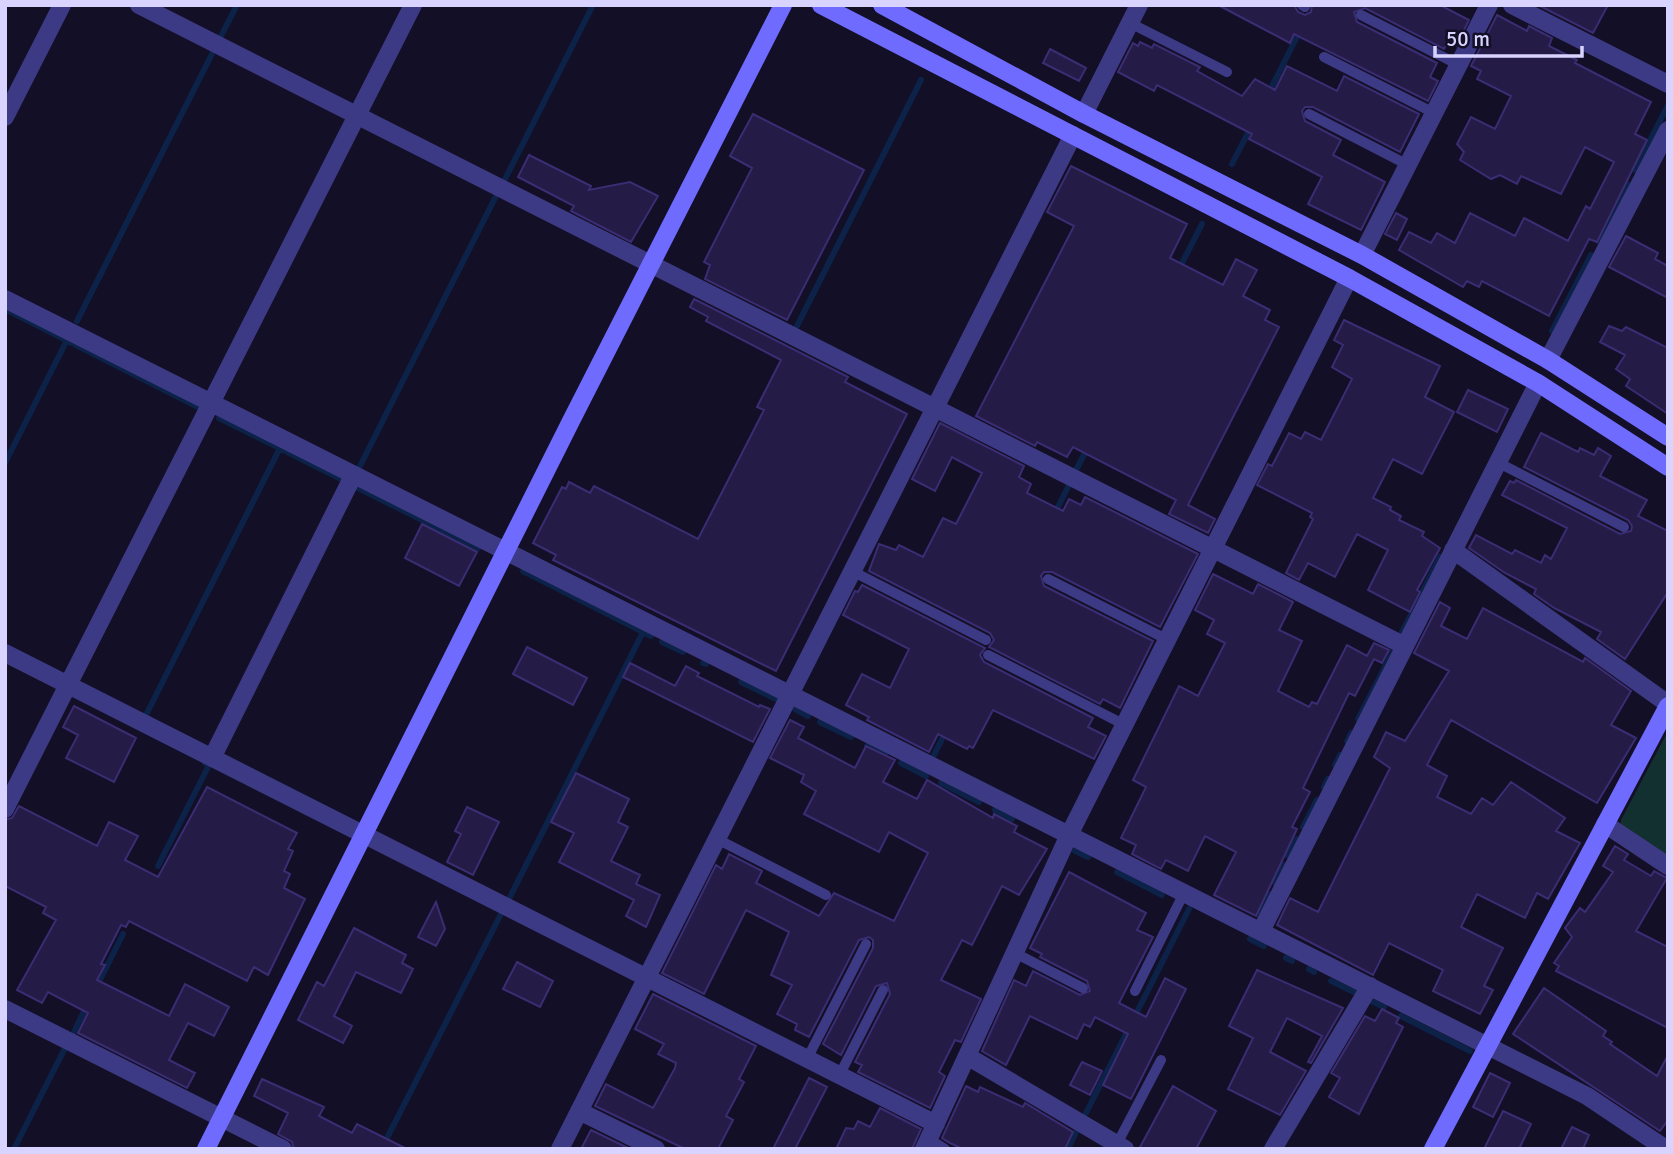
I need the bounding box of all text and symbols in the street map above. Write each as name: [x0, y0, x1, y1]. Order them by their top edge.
scale bar: [1435, 14, 1582, 58]
text: 50 m: [1446, 26, 1490, 52]

